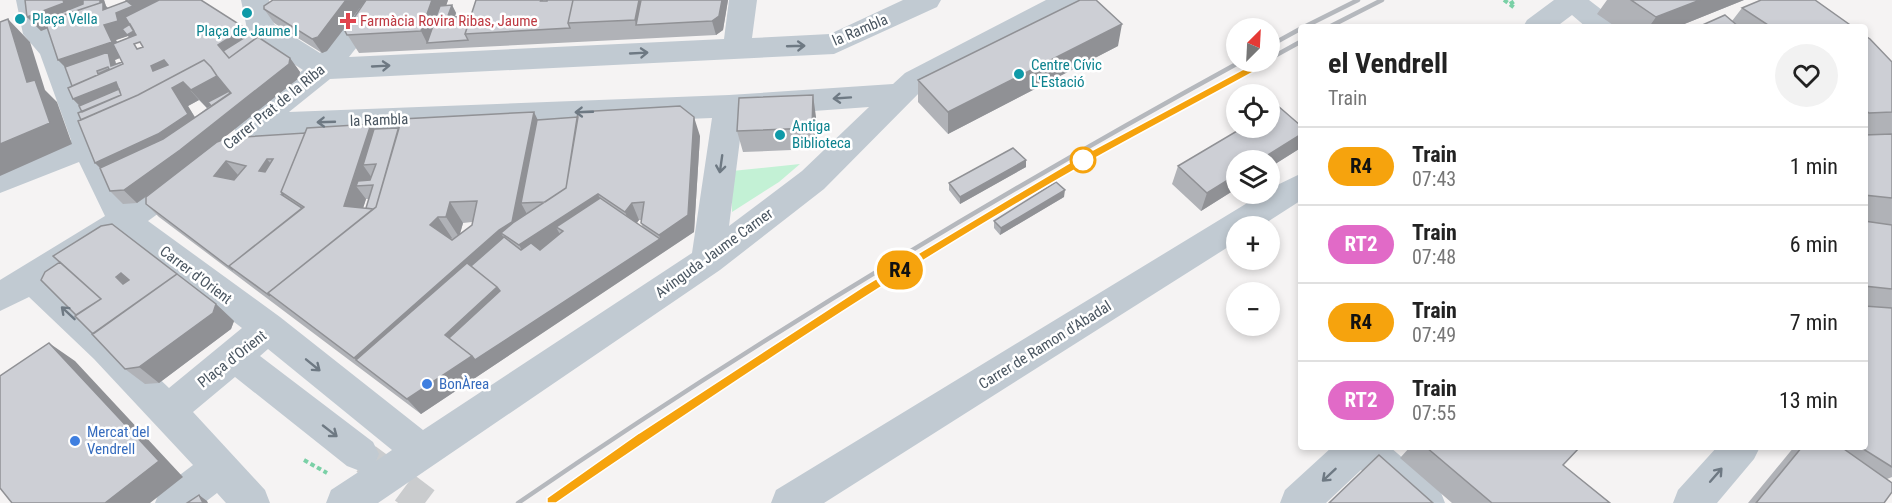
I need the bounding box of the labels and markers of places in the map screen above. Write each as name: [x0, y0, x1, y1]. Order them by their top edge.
marker: Plaça de Jaume I: [240, 6, 254, 20]
place label: Plaça Vella: [32, 10, 98, 28]
marker: Plaça Vella: [13, 12, 27, 26]
place label: Farmàcia Rovira Ribas, Jaume: [360, 12, 538, 30]
marker: Farmàcia Rovira Ribas, Jaume: [341, 14, 355, 28]
place label: Plaça de Jaume I: [196, 22, 298, 40]
place label: Centre Cívic L'Estació: [1031, 56, 1102, 91]
marker: Centre Cívic L'Estació: [1012, 67, 1026, 81]
place label: Antiga Biblioteca: [792, 117, 851, 152]
marker: Antiga Biblioteca: [773, 128, 787, 142]
unlabelled marker: [1070, 147, 1096, 173]
place label: BonÀrea: [439, 375, 489, 393]
marker: BonÀrea: [420, 377, 434, 391]
place label: Mercat del Vendrell: [87, 423, 150, 458]
marker: Mercat del Vendrell: [68, 434, 82, 448]

